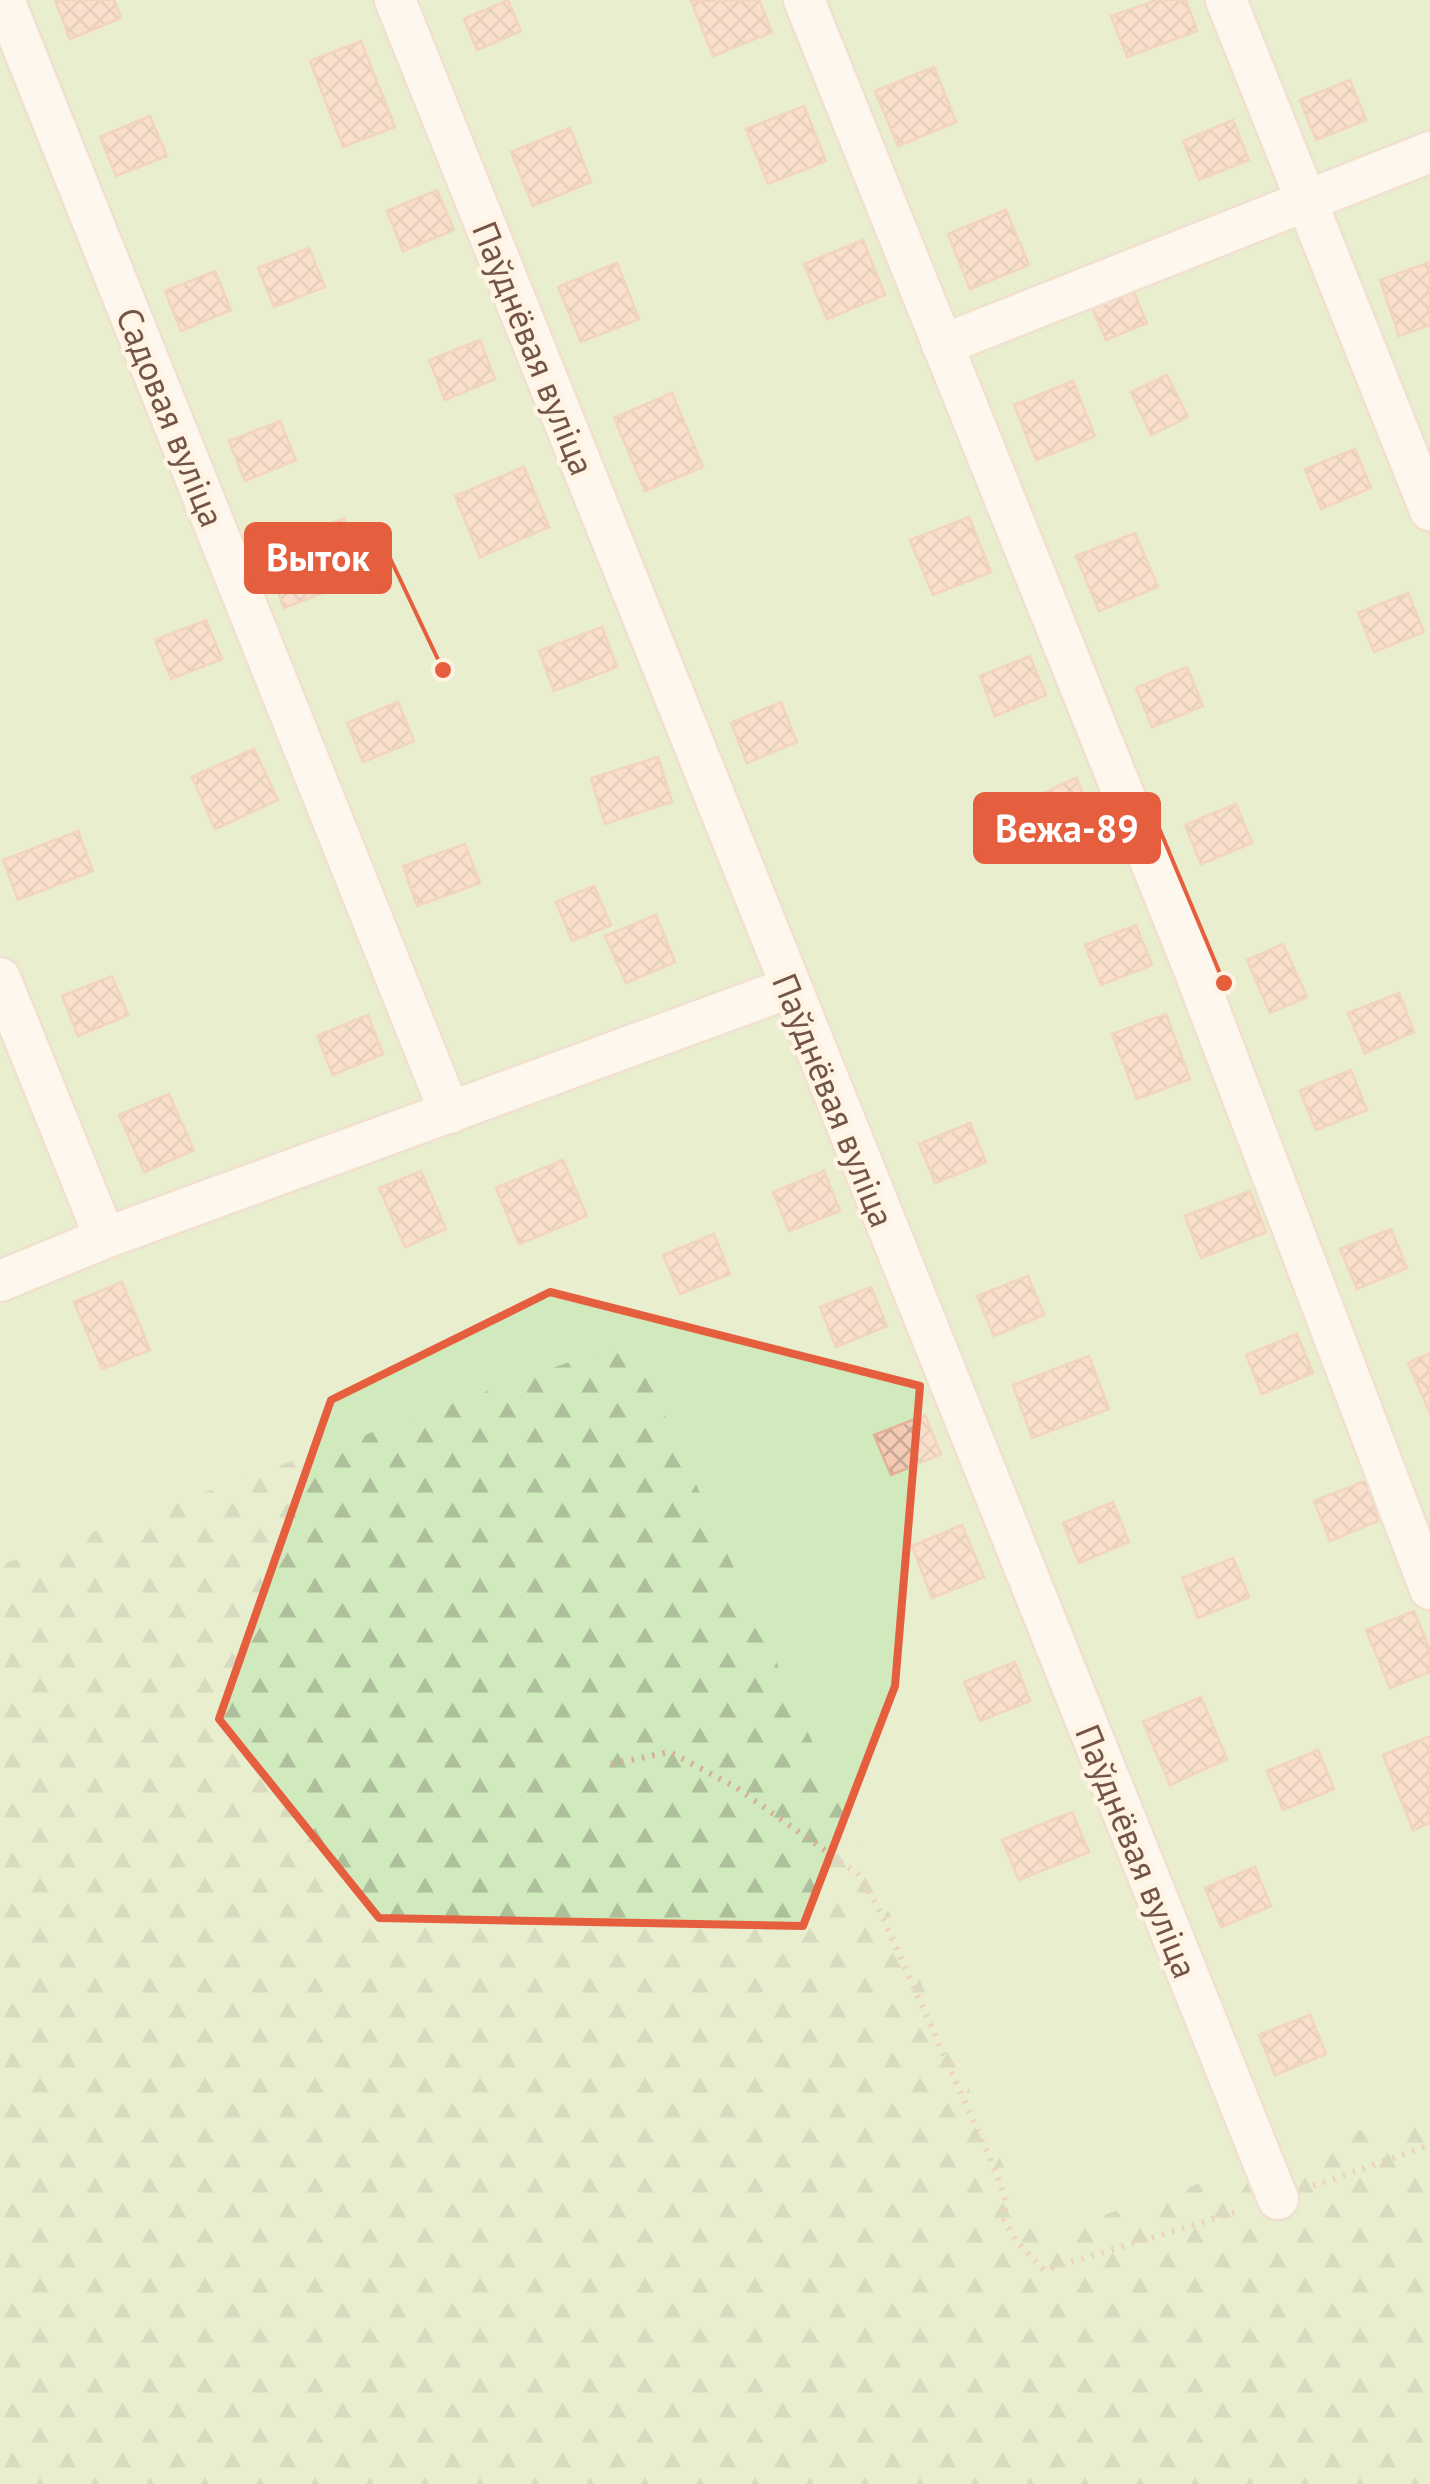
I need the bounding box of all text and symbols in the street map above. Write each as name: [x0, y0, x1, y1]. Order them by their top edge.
street label: Паўднёвая вуліца: [462, 214, 606, 482]
street label: Садовая вуліца: [106, 301, 236, 533]
callout: Выток: [246, 524, 390, 592]
text: Выток: [266, 532, 370, 581]
callout: Вежа-89: [975, 794, 1159, 862]
text: Вежа-89: [995, 803, 1139, 852]
street label: Паўднёвая вуліца: [762, 966, 906, 1234]
street label: Паўднёвая вуліца: [1065, 1717, 1209, 1985]

